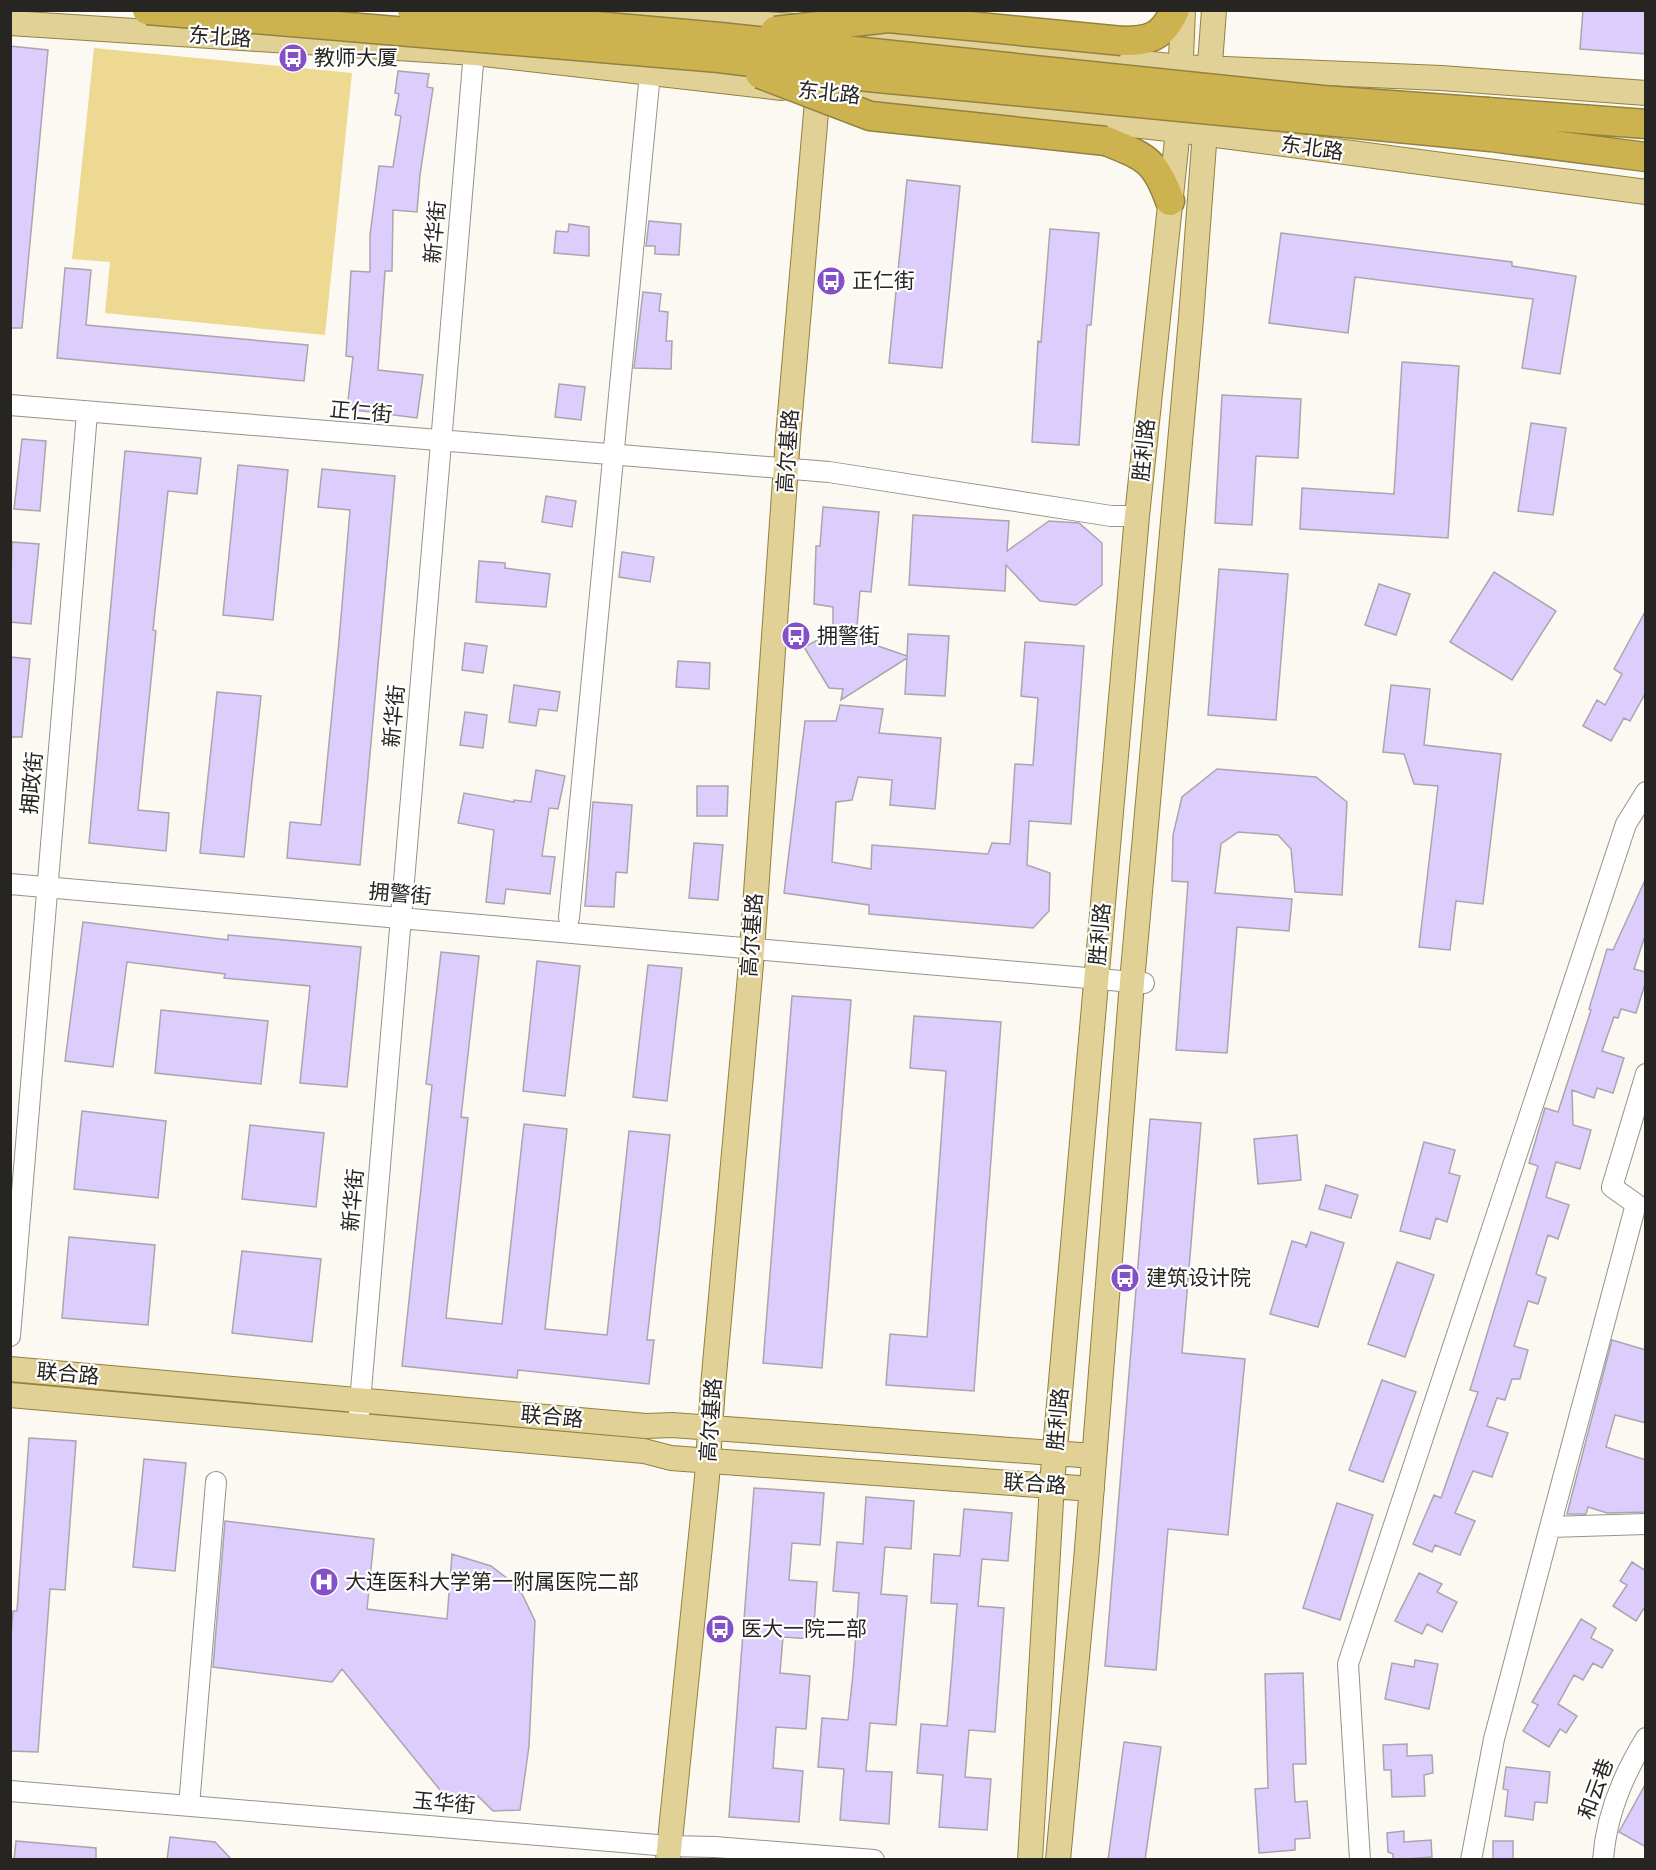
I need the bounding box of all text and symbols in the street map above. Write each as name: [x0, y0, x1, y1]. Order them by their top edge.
street label: 东北路: [188, 21, 252, 51]
bus stop icon: 教师大厦: [277, 42, 309, 74]
place label: 教师大厦: [314, 44, 398, 70]
street label: 东北路: [796, 76, 862, 108]
street label: 东北路: [1279, 130, 1345, 164]
street label: 新华街: [418, 199, 450, 264]
bus stop icon: 正仁街: [815, 265, 847, 297]
place label: 正仁街: [852, 267, 915, 293]
street label: 正仁街: [329, 395, 394, 427]
street label: 高尔基路: [771, 408, 803, 494]
street label: 胜利路: [1127, 417, 1159, 483]
bus stop icon: 拥警街: [780, 620, 812, 652]
place label: 拥警街: [817, 622, 880, 648]
street label: 新华街: [377, 683, 409, 748]
street label: 拥政街: [15, 750, 47, 815]
street label: 拥警街: [368, 877, 433, 909]
street label: 高尔基路: [735, 892, 767, 978]
street label: 胜利路: [1083, 901, 1115, 966]
street label: 新华街: [336, 1167, 368, 1232]
bus stop icon: 建筑设计院: [1109, 1262, 1141, 1294]
place label: 建筑设计院: [1146, 1264, 1251, 1290]
street label: 联合路: [36, 1357, 101, 1389]
street label: 高尔基路: [694, 1377, 726, 1463]
street label: 胜利路: [1041, 1386, 1073, 1451]
street label: 联合路: [520, 1400, 585, 1432]
street label: 联合路: [1003, 1468, 1067, 1498]
hospital icon: 大连医科大学第一附属医院二部: [308, 1566, 340, 1598]
place label: 大连医科大学第一附属医院二部: [345, 1568, 639, 1594]
bus stop icon: 医大一院二部: [704, 1613, 736, 1645]
place label: 医大一院二部: [741, 1615, 867, 1641]
street label: 和云巷: [1572, 1755, 1618, 1823]
street label: 玉华街: [412, 1786, 477, 1818]

